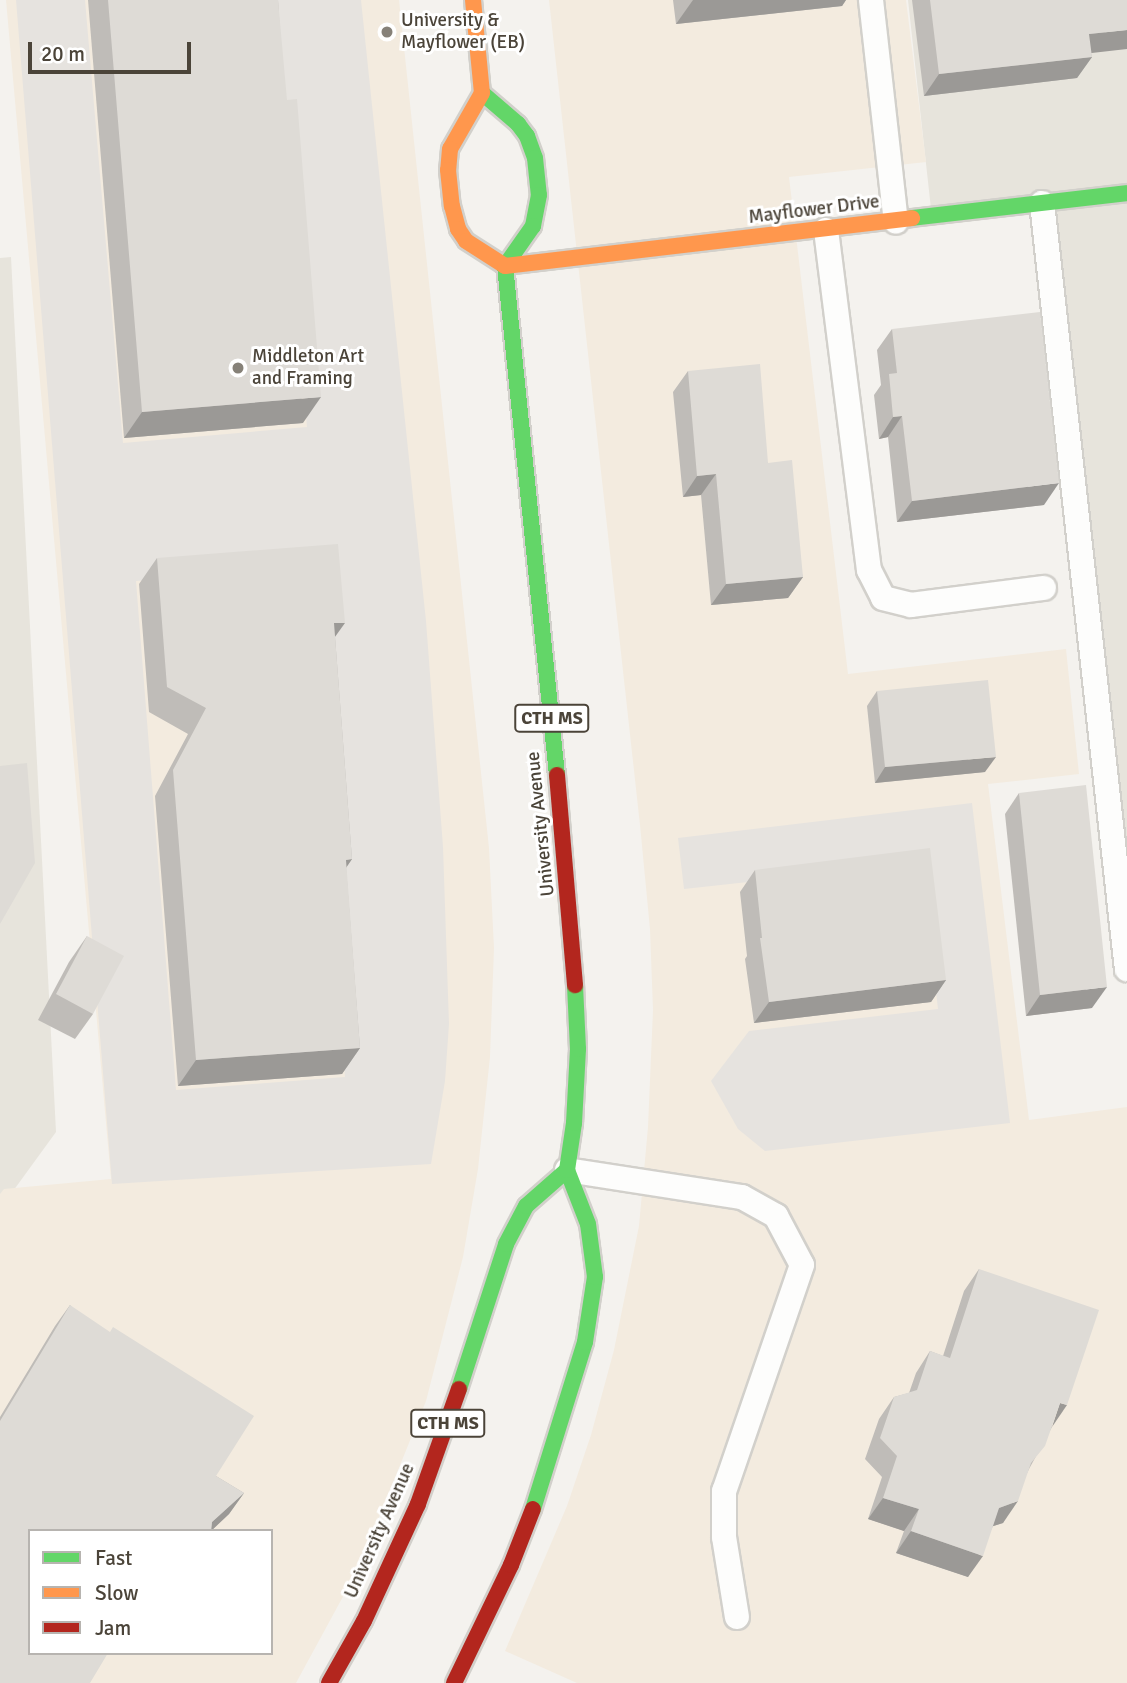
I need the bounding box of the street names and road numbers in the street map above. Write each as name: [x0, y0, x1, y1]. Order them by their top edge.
street label: Mayflower Drive: [747, 191, 881, 229]
road number: CTH MS: [514, 704, 590, 732]
street label: University Avenue: [522, 750, 560, 898]
road number: CTH MS: [410, 1408, 486, 1438]
street label: University Avenue: [340, 1460, 420, 1602]

